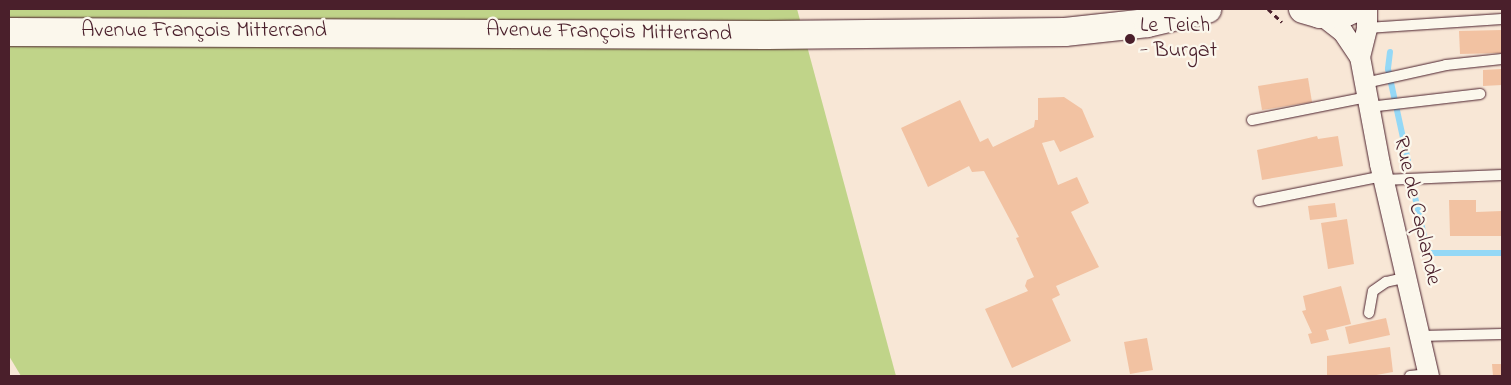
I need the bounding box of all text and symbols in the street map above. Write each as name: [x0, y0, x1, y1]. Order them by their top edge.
place label: Le Teich - Burgat: [1140, 13, 1217, 64]
street label: Avenue François Mitterrand: [486, 18, 732, 48]
street label: Avenue François Mitterrand: [81, 19, 327, 45]
marker: Le Teich - Burgat: [1124, 33, 1136, 45]
street label: Rue de Caplande: [1386, 134, 1446, 288]

